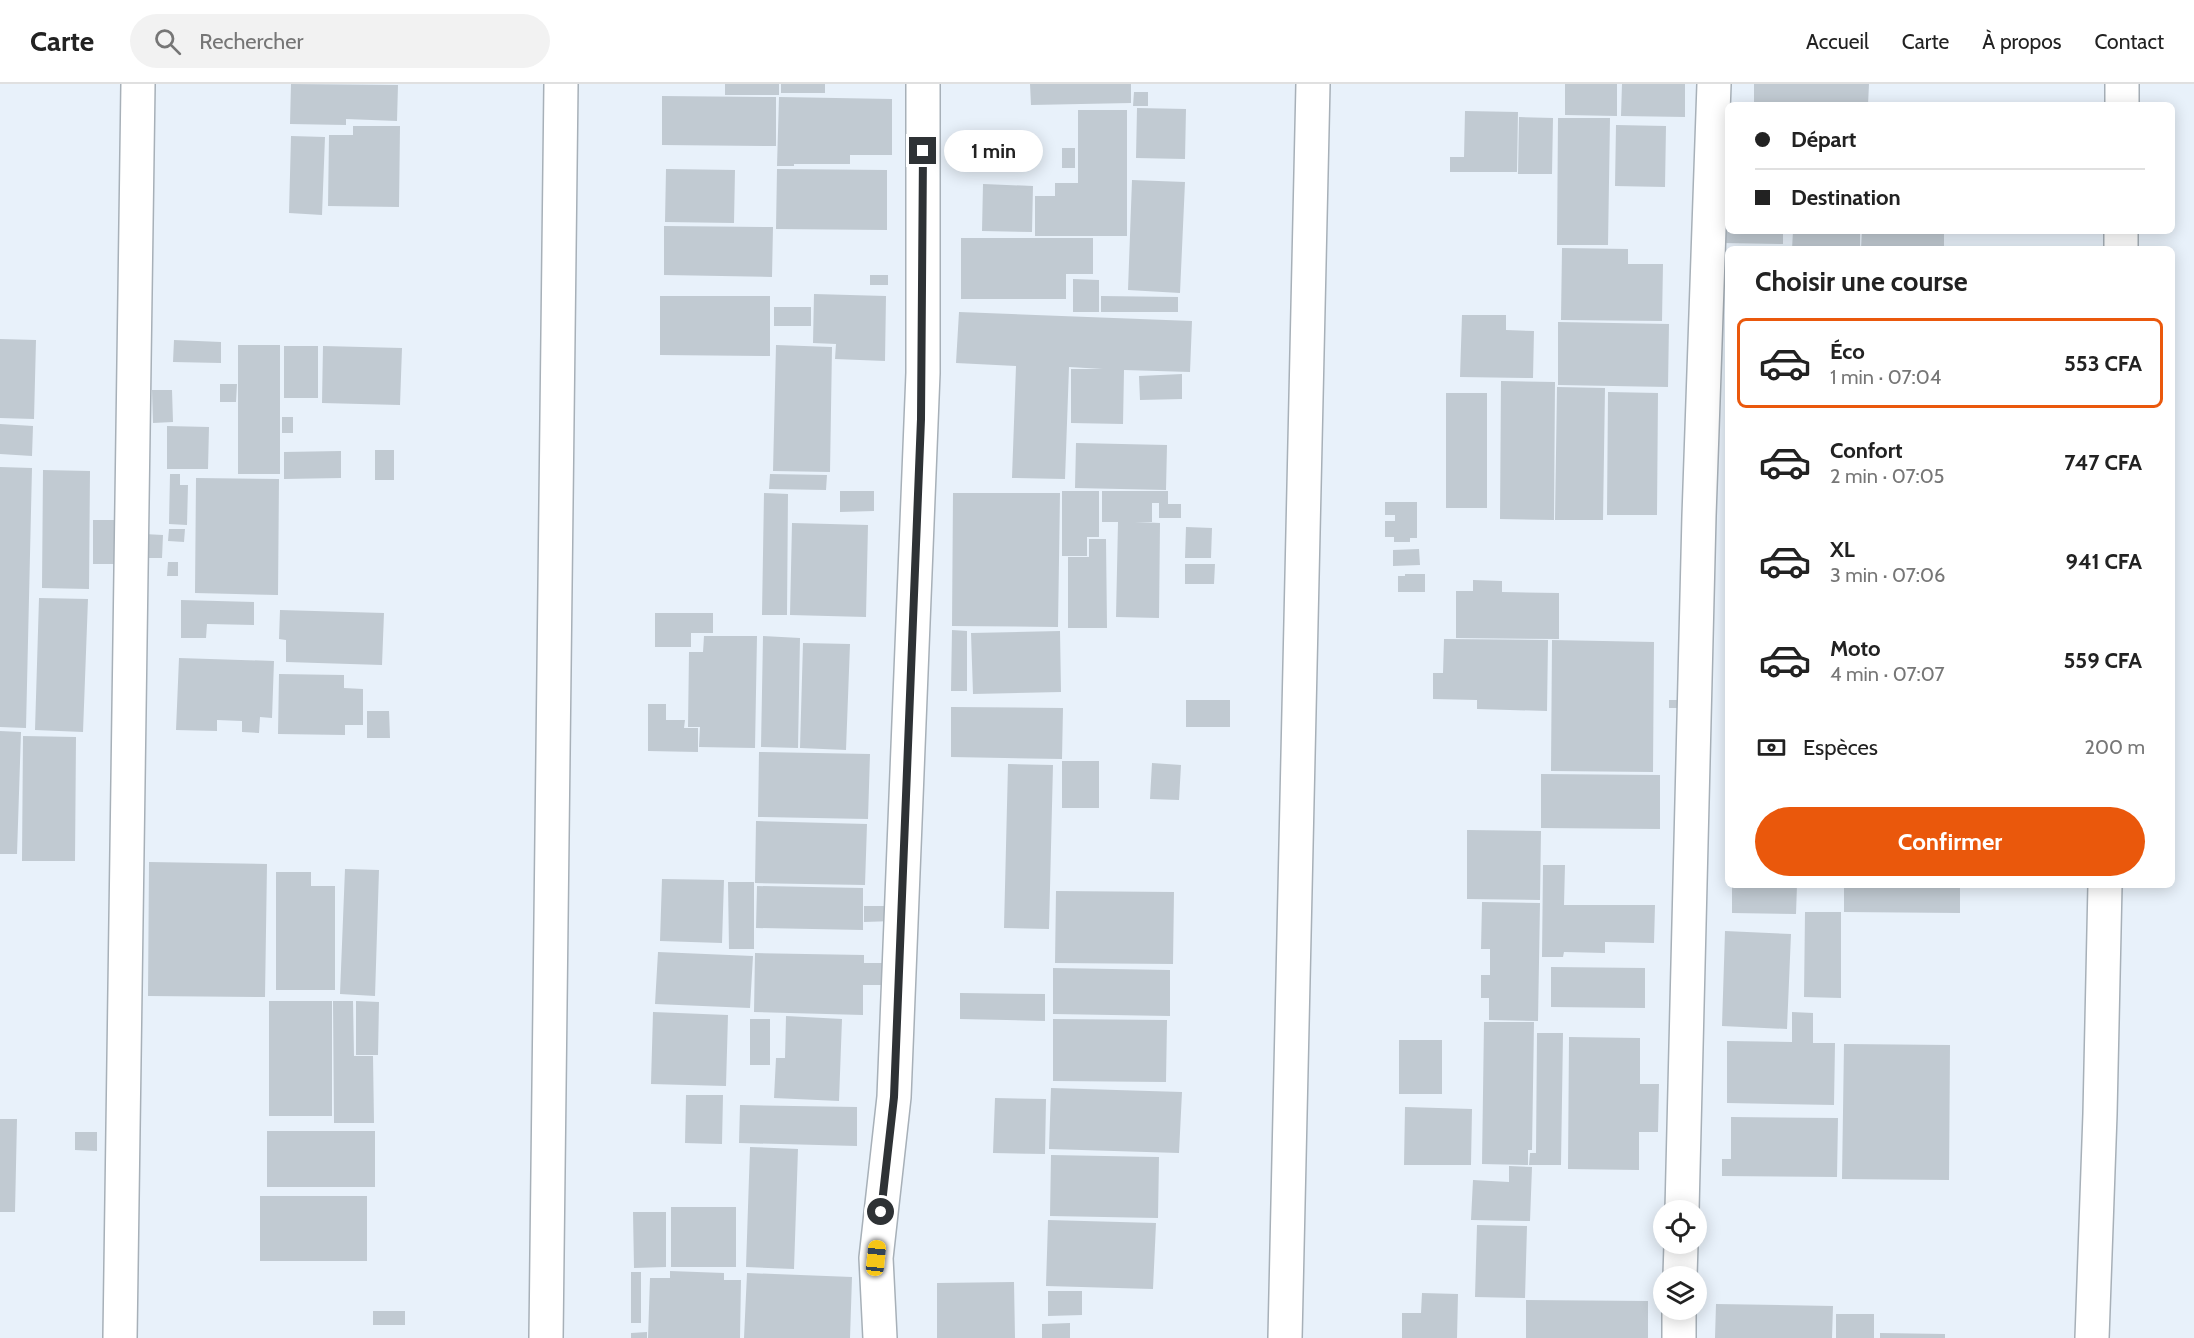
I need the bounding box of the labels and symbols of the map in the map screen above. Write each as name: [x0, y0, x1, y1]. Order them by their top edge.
callout: 1 min: [944, 130, 1043, 172]
route end: [909, 137, 936, 164]
route start: [867, 1198, 894, 1225]
car: [865, 1239, 887, 1277]

